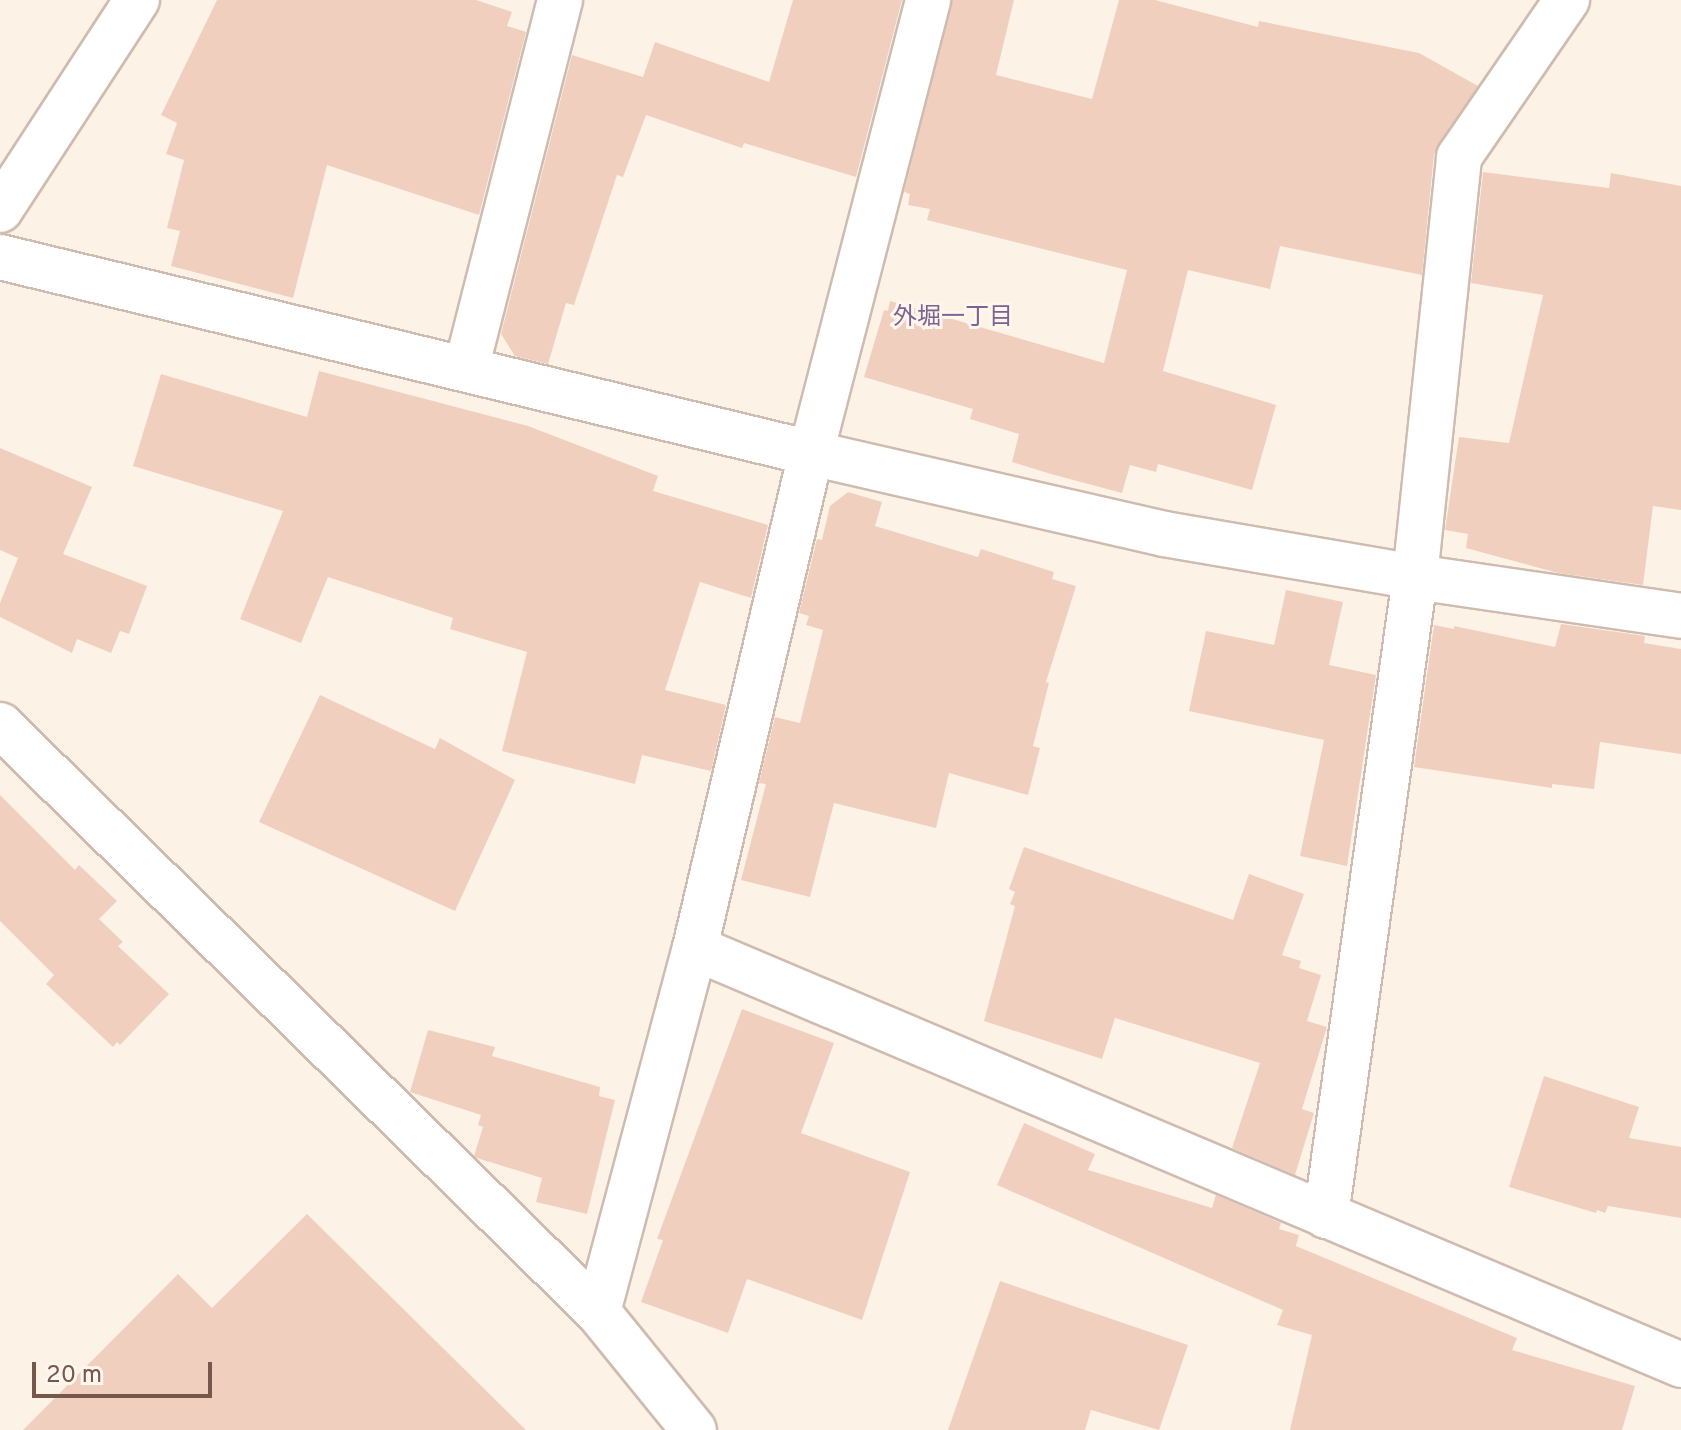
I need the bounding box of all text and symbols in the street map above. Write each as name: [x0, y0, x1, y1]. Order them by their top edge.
district label: 外堀一丁目: [893, 305, 1013, 333]
scale bar: [36, 1346, 216, 1396]
text: 20 m: [46, 1361, 102, 1391]

